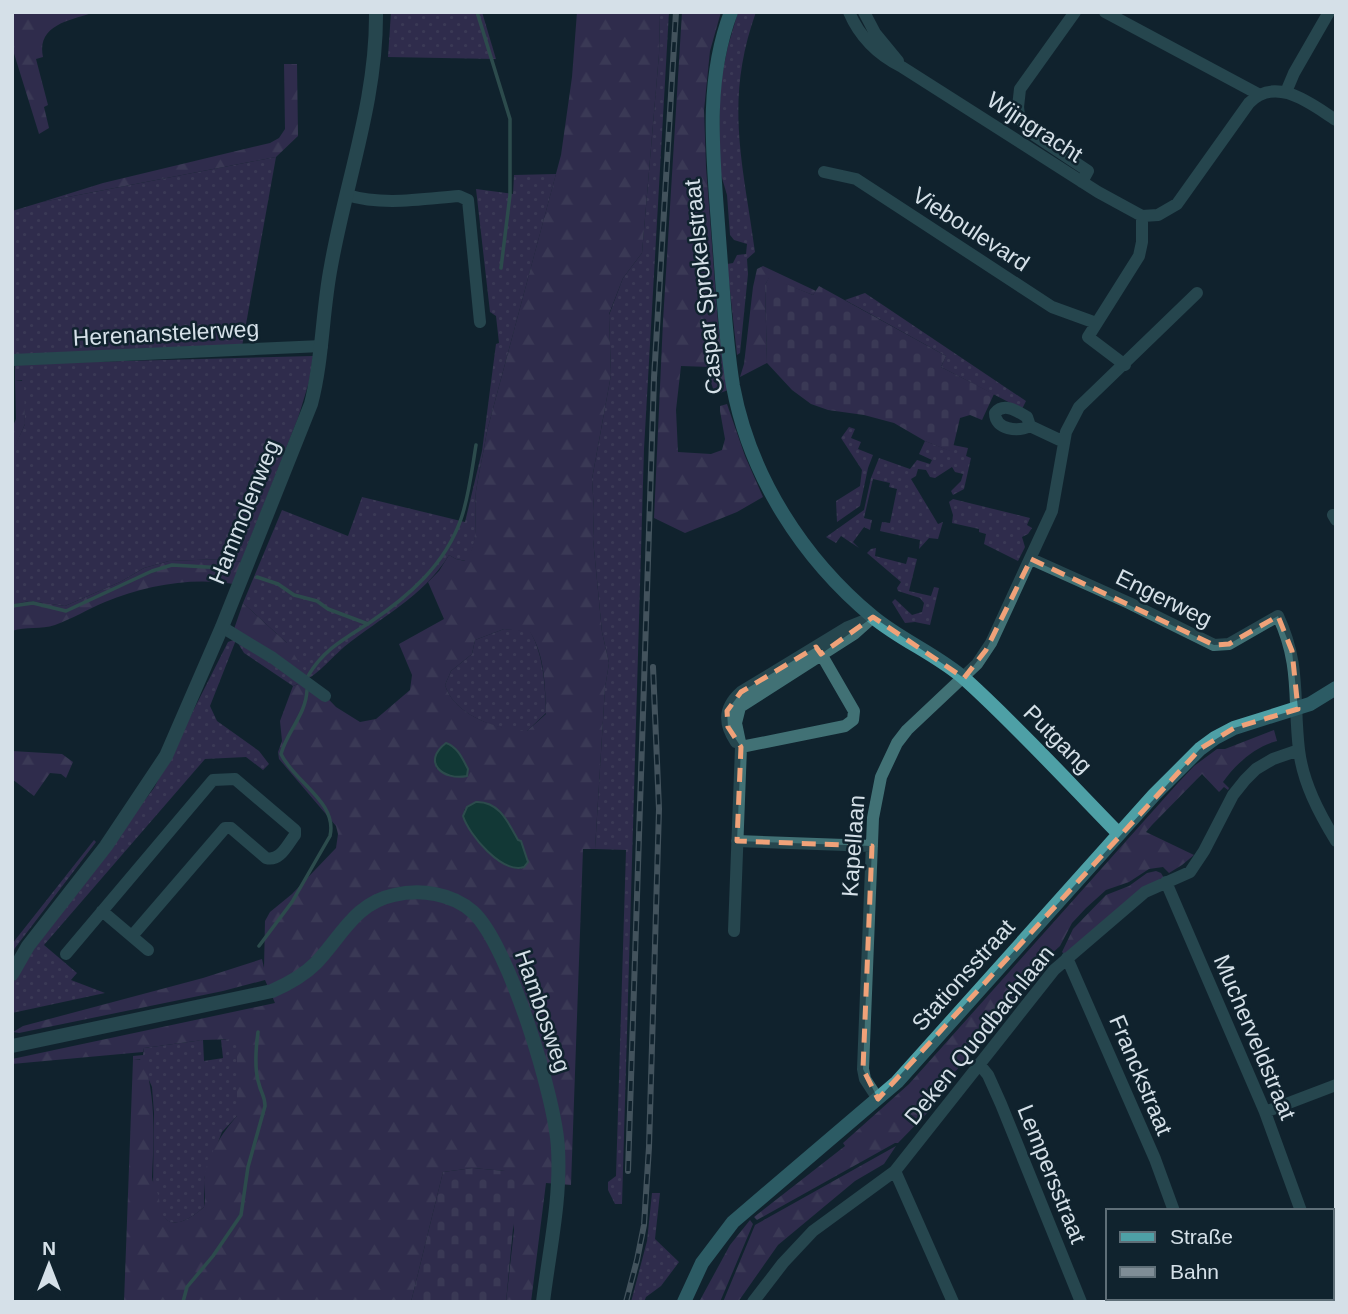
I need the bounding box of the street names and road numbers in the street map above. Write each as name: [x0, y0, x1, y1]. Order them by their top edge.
street label: Wijngracht: [982, 87, 1088, 168]
street label: Caspar Sprokelstraat: [679, 178, 727, 396]
street label: Vieboulevard: [908, 182, 1034, 276]
street label: Herenanstelerweg: [72, 315, 260, 351]
street label: Hammolenweg: [203, 436, 285, 588]
street label: Engerweg: [1112, 564, 1216, 632]
street label: Putgang: [1019, 700, 1097, 778]
street label: Kapellaan: [836, 794, 870, 898]
street label: Stationsstraat: [906, 914, 1020, 1036]
street label: Deken Quodbachlaan: [899, 940, 1059, 1130]
street label: Hambosweg: [510, 946, 576, 1076]
street label: Mucherveldstraat: [1209, 951, 1302, 1124]
street label: Franckstraat: [1104, 1011, 1178, 1139]
street label: Lempersstraat: [1012, 1101, 1092, 1248]

